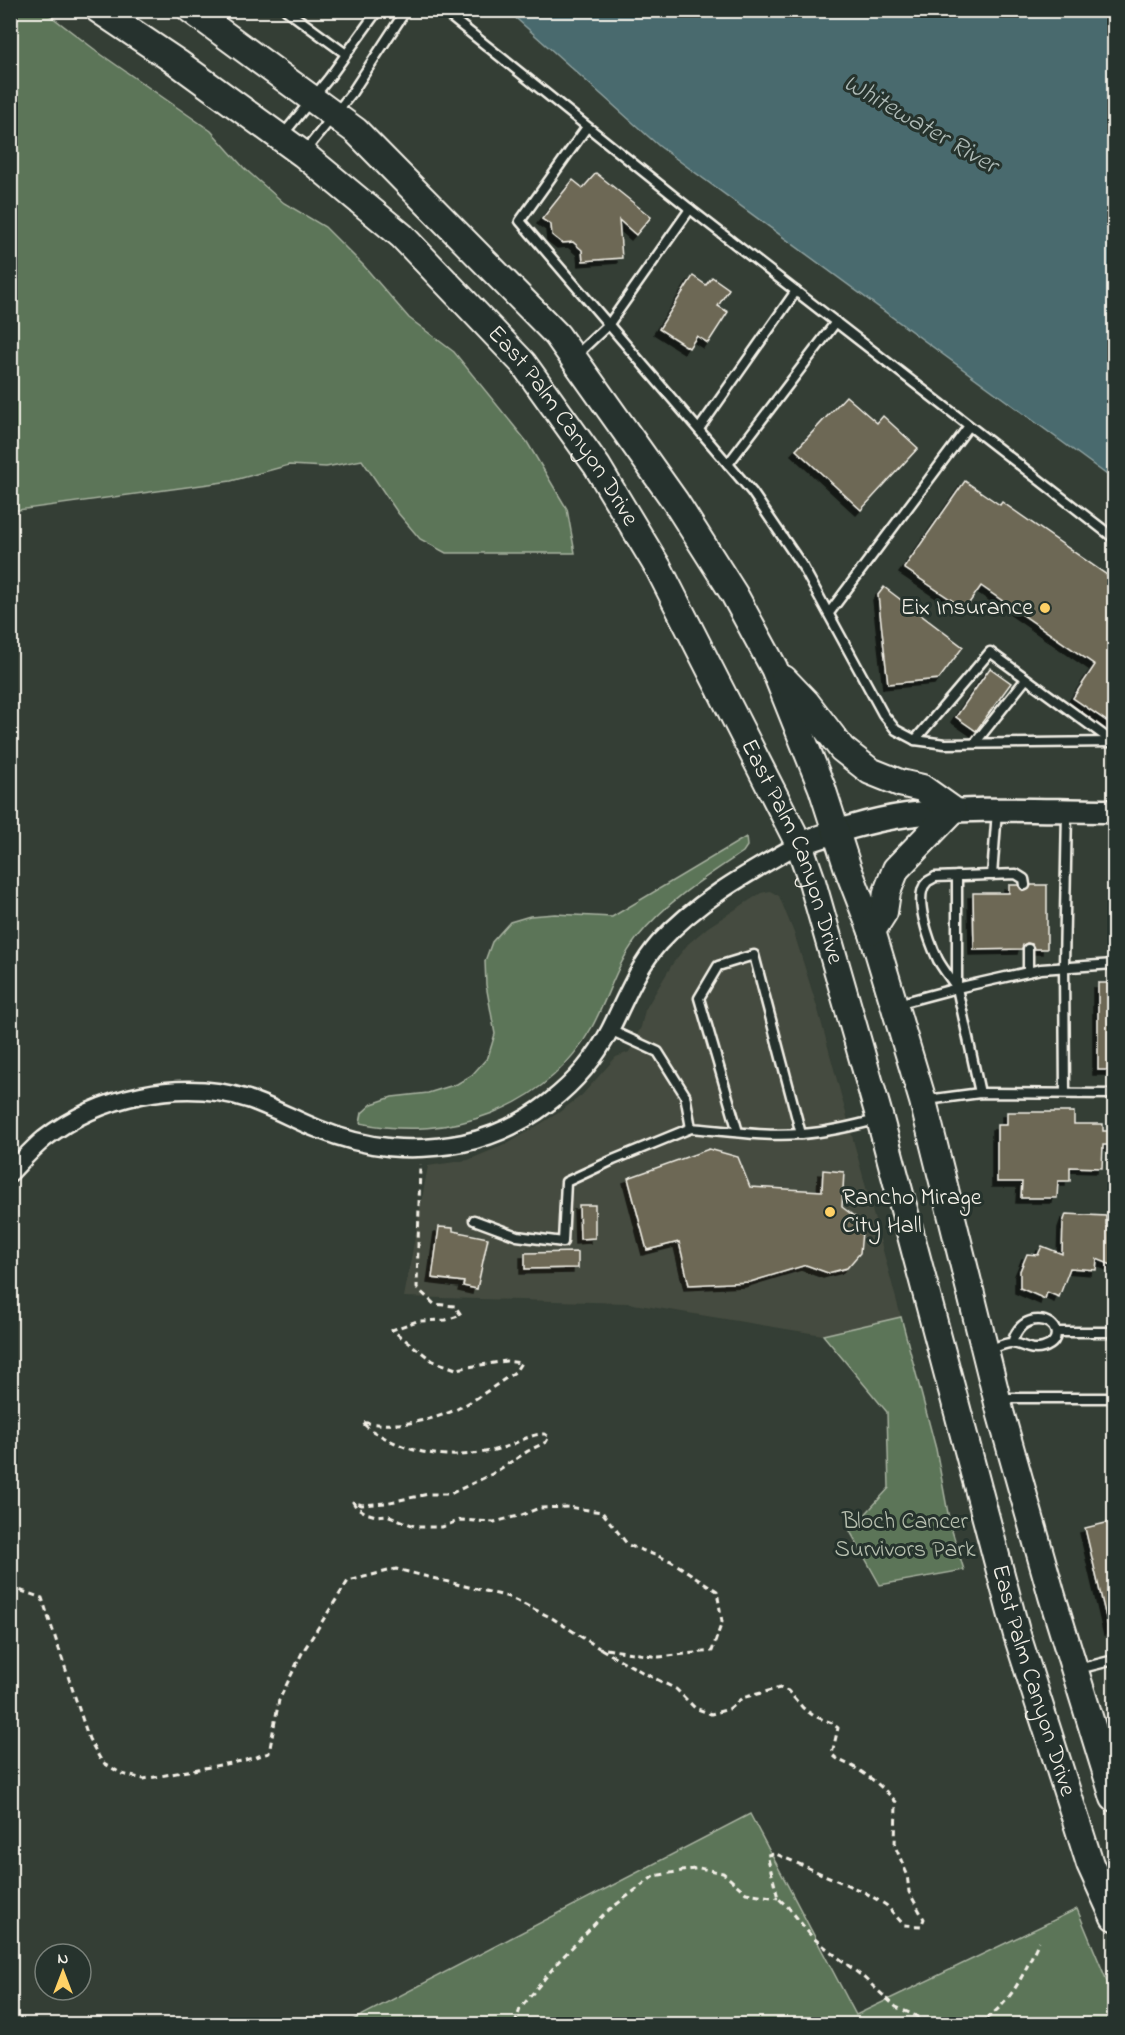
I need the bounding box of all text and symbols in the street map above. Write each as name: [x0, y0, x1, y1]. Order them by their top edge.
water label: Whitewater River: [836, 65, 1007, 186]
street label: East Palm Canyon Drive: [479, 318, 647, 533]
place label: Eix Insurance: [900, 591, 1033, 626]
marker: Eix Insurance: [1038, 601, 1052, 615]
street label: East Palm Canyon Drive: [731, 733, 852, 968]
place label: Rancho Mirage City Hall: [842, 1181, 982, 1245]
marker: Rancho Mirage City Hall: [823, 1205, 837, 1219]
park label: Bloch Cancer Survivors Park: [835, 1505, 976, 1568]
street label: East Palm Canyon Drive: [982, 1561, 1085, 1801]
north arrow: [33, 1942, 93, 2002]
text: N: [58, 1947, 69, 1971]

